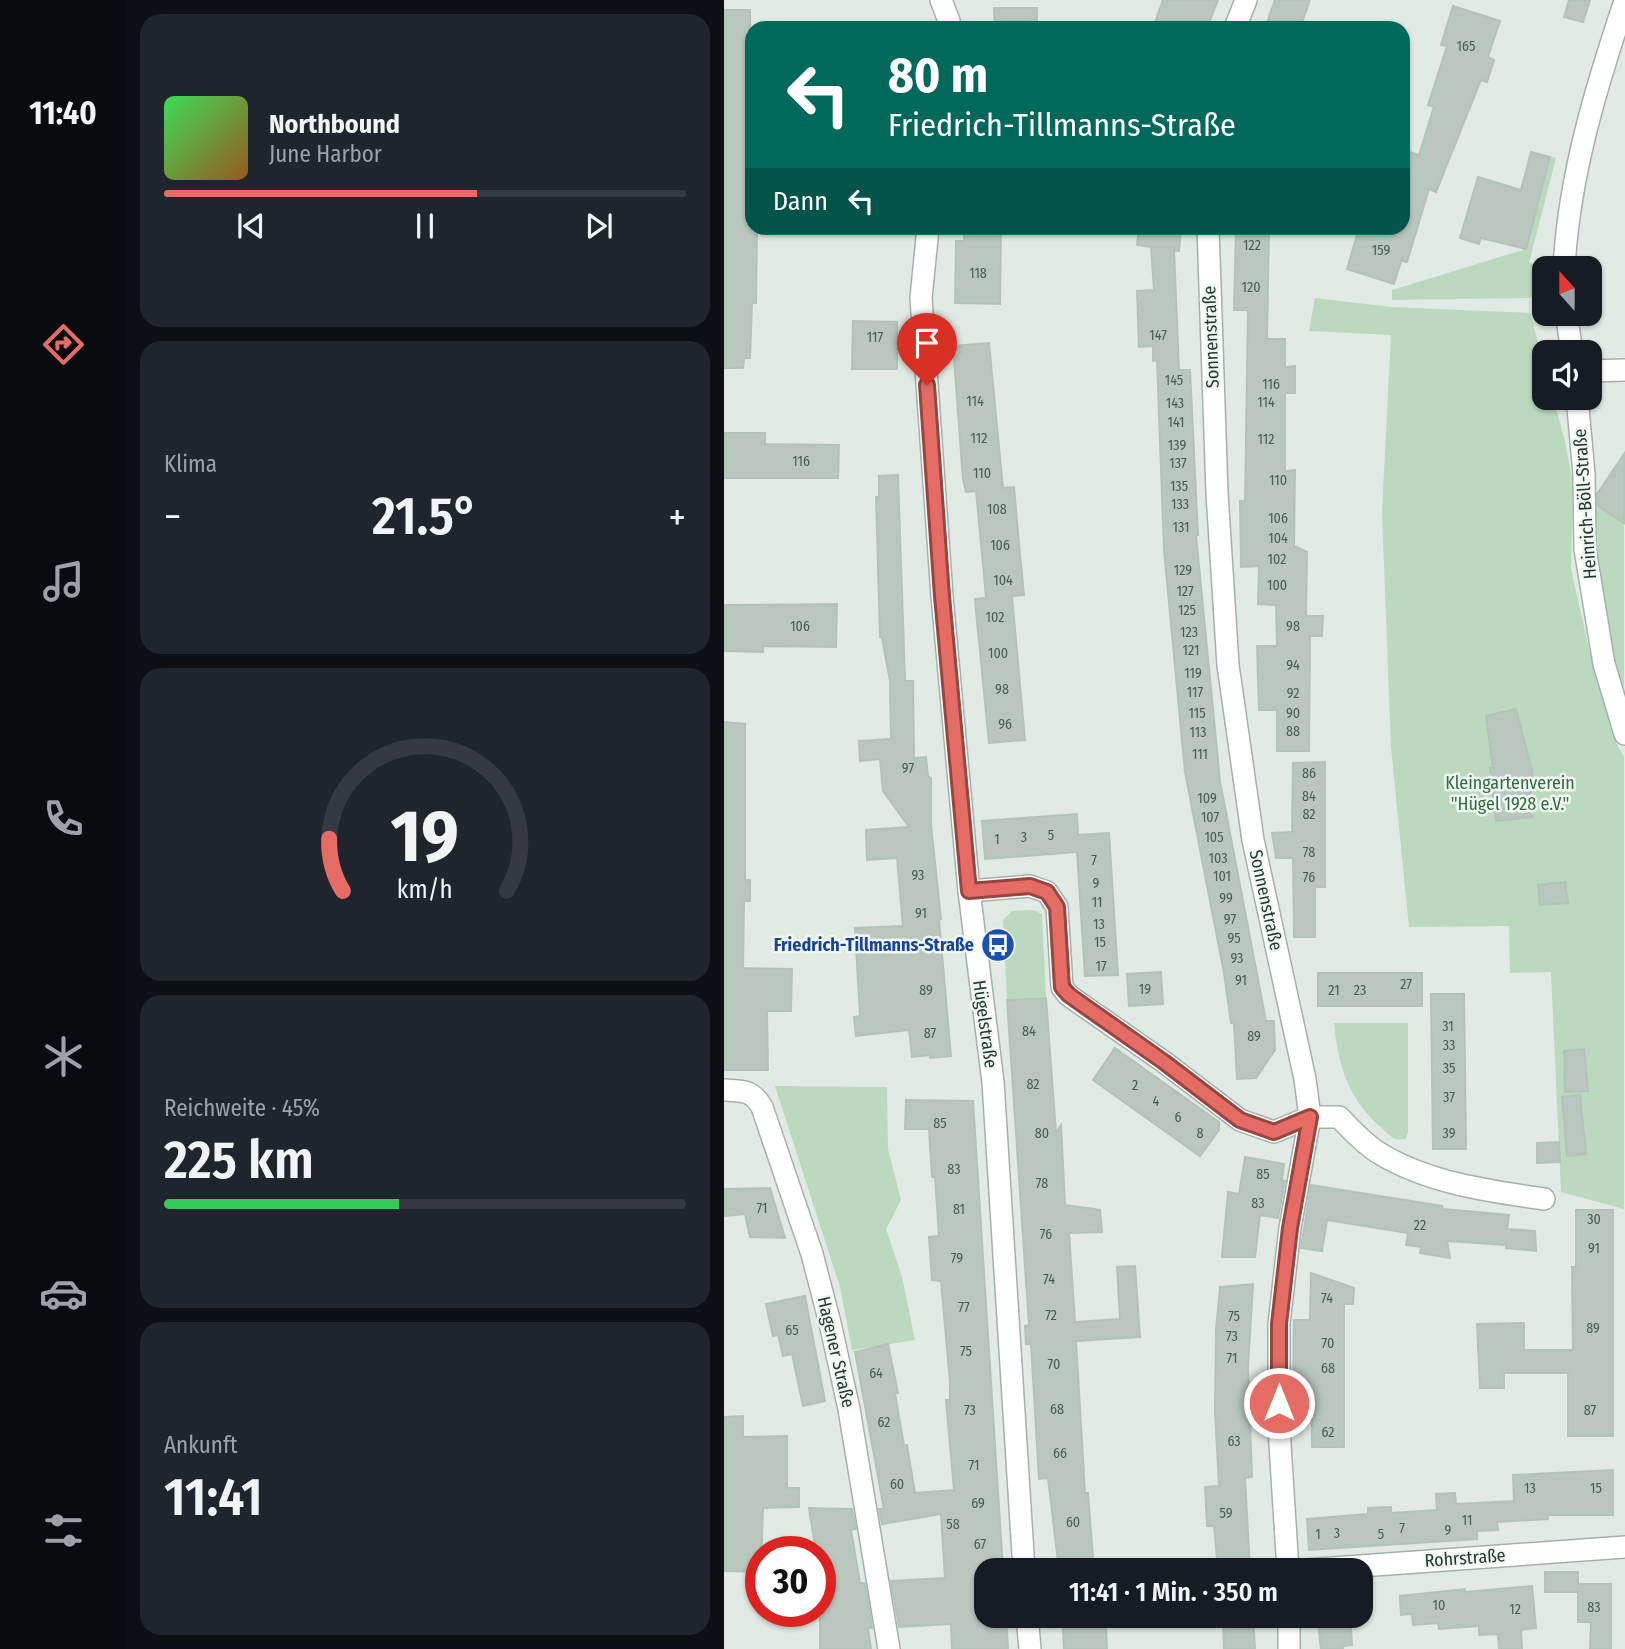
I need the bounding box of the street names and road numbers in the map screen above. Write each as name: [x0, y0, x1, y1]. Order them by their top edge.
street label: Sonnenstraße: [1198, 285, 1224, 389]
street label: Heinrich-Böll-Straße: [1569, 428, 1601, 580]
street label: Sonnenstraße: [1245, 848, 1287, 952]
street label: Hügelstraße: [968, 979, 1002, 1070]
street label: Hagener Straße: [813, 1294, 859, 1410]
street label: Rohrstraße: [1424, 1544, 1506, 1572]

